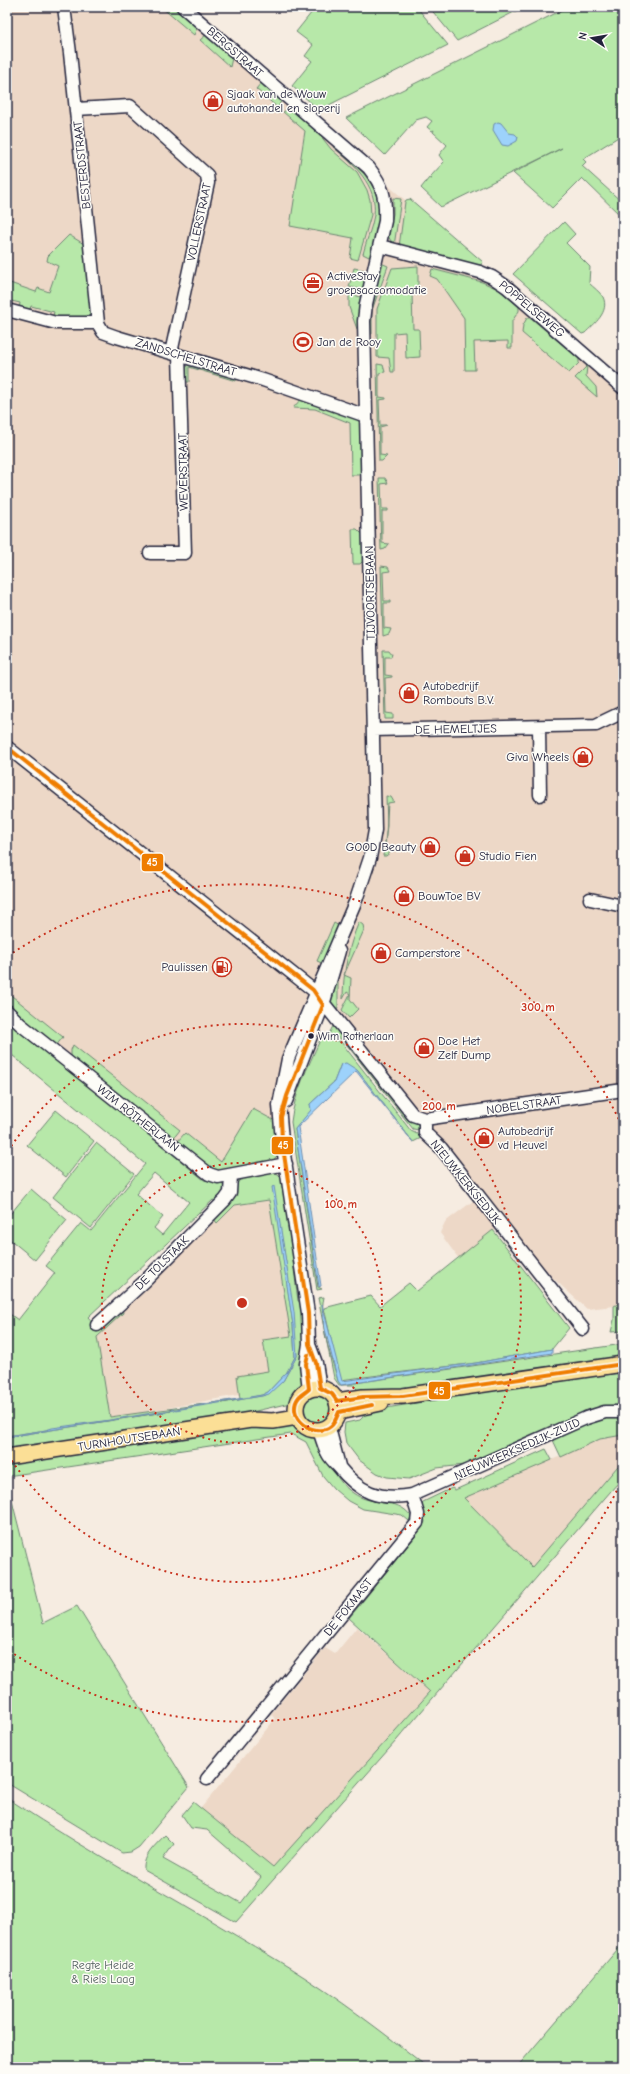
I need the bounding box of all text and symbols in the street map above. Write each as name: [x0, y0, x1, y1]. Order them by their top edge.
north arrow: [572, 18, 612, 58]
street label: BERGSTRAAT: [204, 24, 266, 81]
text: N: [576, 31, 590, 41]
place label: Sjaak van de Wouw autohandel en sloperij: [227, 87, 340, 115]
shop icon: Sjaak van de Wouw autohandel en sloperij: [202, 90, 224, 112]
street label: BESTERDSTRAAT: [70, 119, 94, 210]
street label: VOLLERSTRAAT: [184, 181, 214, 262]
place label: ActiveStay groepsaccomodatie: [327, 269, 427, 297]
office icon: ActiveStay groepsaccomodatie: [302, 272, 324, 294]
street label: POPPELSEWEG: [496, 278, 568, 341]
sports icon: Jan de Rooy: [292, 331, 314, 353]
street label: ZANDSCHELSTRAAT: [134, 335, 239, 379]
place label: Jan de Rooy: [317, 335, 381, 349]
street label: WEVERSTRAAT: [175, 432, 191, 511]
street label: TIJVOORTSEBAAN: [362, 546, 378, 640]
place label: Autobedrijf Rombouts B.V.: [423, 679, 494, 707]
shop icon: Autobedrijf Rombouts B.V.: [398, 682, 420, 704]
street label: DE HEMELTJES: [415, 721, 497, 737]
shop icon: Giva Wheels: [572, 746, 594, 768]
place label: Giva Wheels: [506, 750, 569, 764]
shop icon: GOOD Beauty: [419, 836, 441, 858]
place label: GOOD Beauty: [346, 840, 417, 854]
shop icon: Studio Fien: [454, 845, 476, 867]
place label: Studio Fien: [479, 849, 537, 863]
line badge: 45: [141, 853, 164, 872]
text: 45: [147, 856, 158, 869]
shop icon: BouwToe BV: [393, 885, 415, 907]
place label: BouwToe BV: [418, 889, 481, 903]
shop icon: Camperstore: [370, 942, 392, 964]
place label: Camperstore: [395, 946, 461, 960]
fuel station icon: Paulissen: [211, 956, 233, 978]
place label: Paulissen: [162, 960, 208, 974]
text: 300 m: [521, 1000, 555, 1014]
place label: Wim Rotherlaan: [318, 1030, 394, 1043]
marker: Wim Rotherlaan: [306, 1031, 316, 1041]
place label: Doe Het Zelf Dump: [438, 1034, 491, 1062]
shop icon: Doe Het Zelf Dump: [413, 1037, 435, 1059]
street label: WIM RÖTHERLAAN: [94, 1082, 182, 1154]
street label: NOBELSTRAAT: [486, 1093, 563, 1117]
text: 200 m: [422, 1099, 456, 1113]
place label: Autobedrijf vd Heuvel: [497, 1124, 554, 1152]
shop icon: Autobedrijf vd Heuvel: [473, 1127, 495, 1149]
line badge: 45: [271, 1136, 294, 1155]
street label: NIEUWKERKSEDIJK: [428, 1137, 504, 1227]
text: 45: [278, 1139, 289, 1152]
text: 100 m: [325, 1197, 357, 1211]
street label: DE TOLSTAAK: [132, 1233, 192, 1293]
centre of rings: [235, 1296, 249, 1310]
line badge: 45: [428, 1381, 451, 1400]
text: 45: [434, 1385, 445, 1398]
street label: NIEUWKERKSEDIJK-ZUID: [452, 1415, 582, 1483]
street label: TURNHOUTSEBAAN: [77, 1424, 181, 1454]
street label: DE FOKMAST: [321, 1575, 376, 1639]
park label: Regte Heide & Riels Laag: [71, 1958, 135, 1986]

